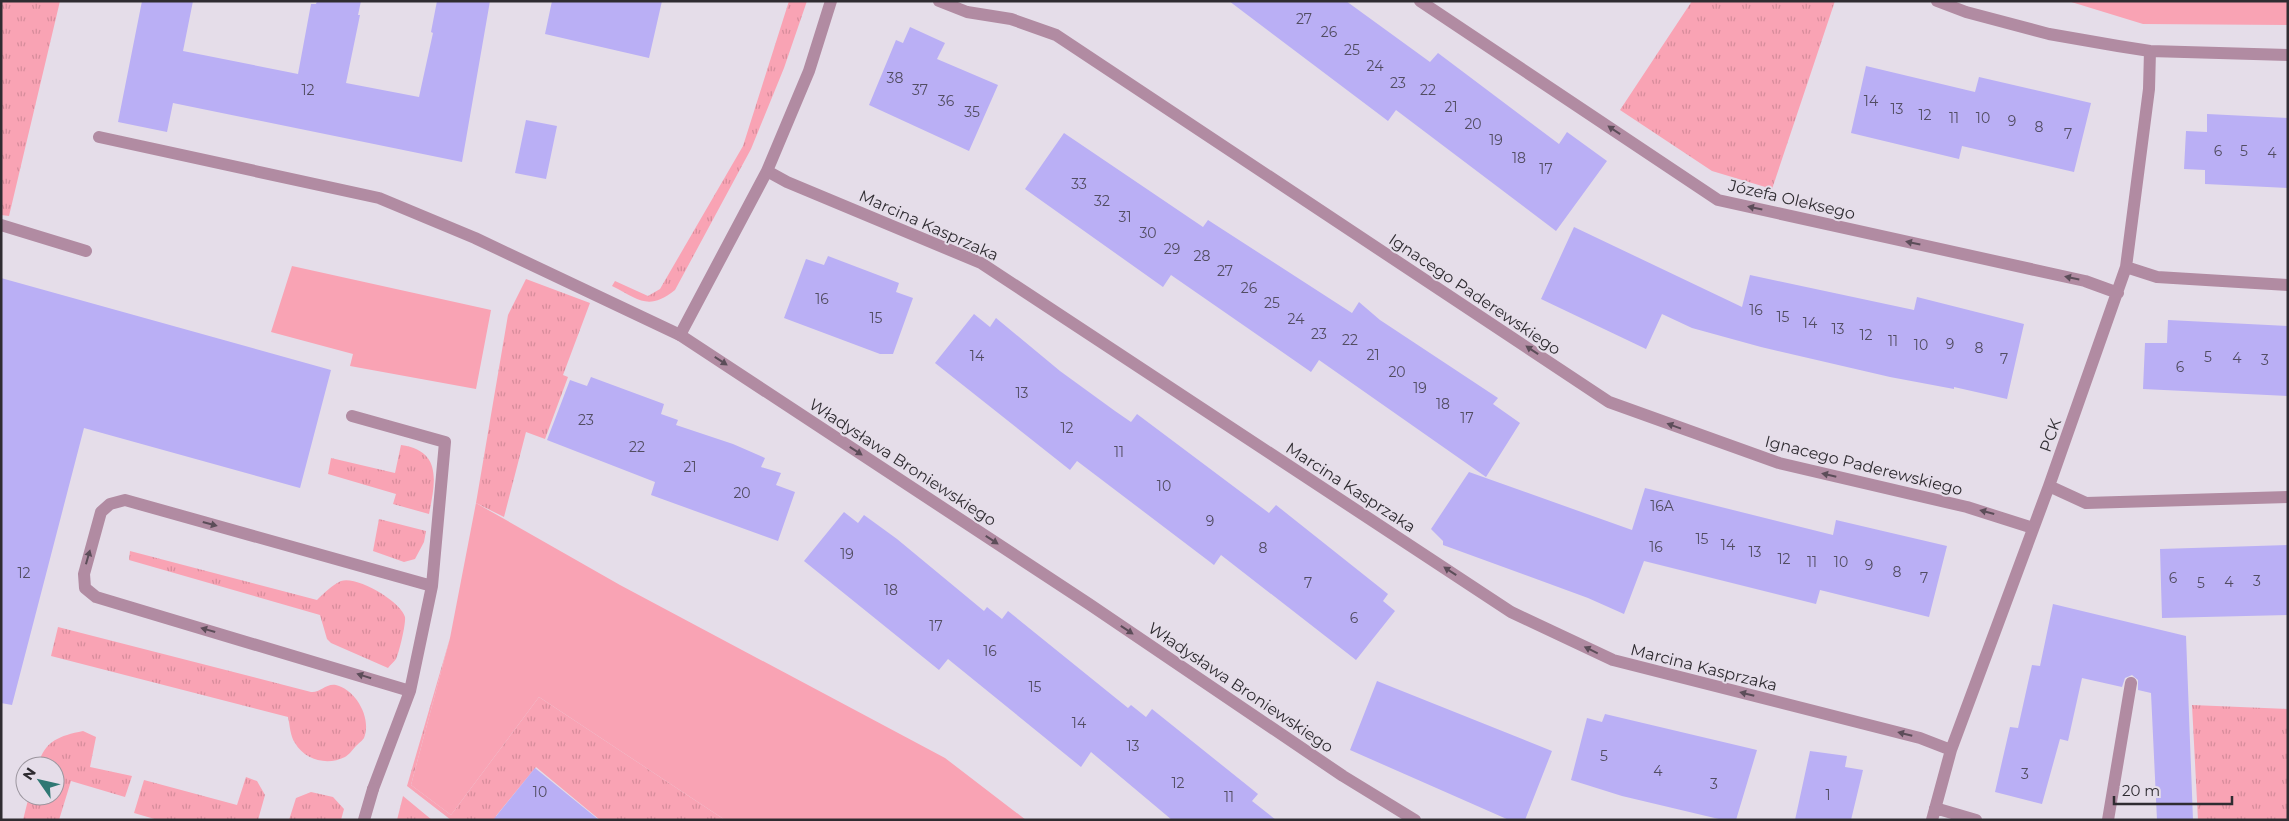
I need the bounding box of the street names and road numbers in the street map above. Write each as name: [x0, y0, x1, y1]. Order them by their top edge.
street label: Józefa Oleksego: [1726, 175, 1857, 223]
street label: Marcina Kasprzaka: [856, 186, 1001, 265]
street label: Ignacego Paderewskiego: [1385, 230, 1564, 359]
street label: Władysława Broniewskiego: [806, 395, 1000, 530]
street label: PCK: [2036, 415, 2065, 454]
street label: Ignacego Paderewskiego: [1763, 432, 1965, 499]
street label: Marcina Kasprzaka: [1282, 438, 1419, 536]
street label: Władysława Broniewskiego: [1145, 618, 1337, 757]
street label: Marcina Kasprzaka: [1628, 640, 1779, 695]

